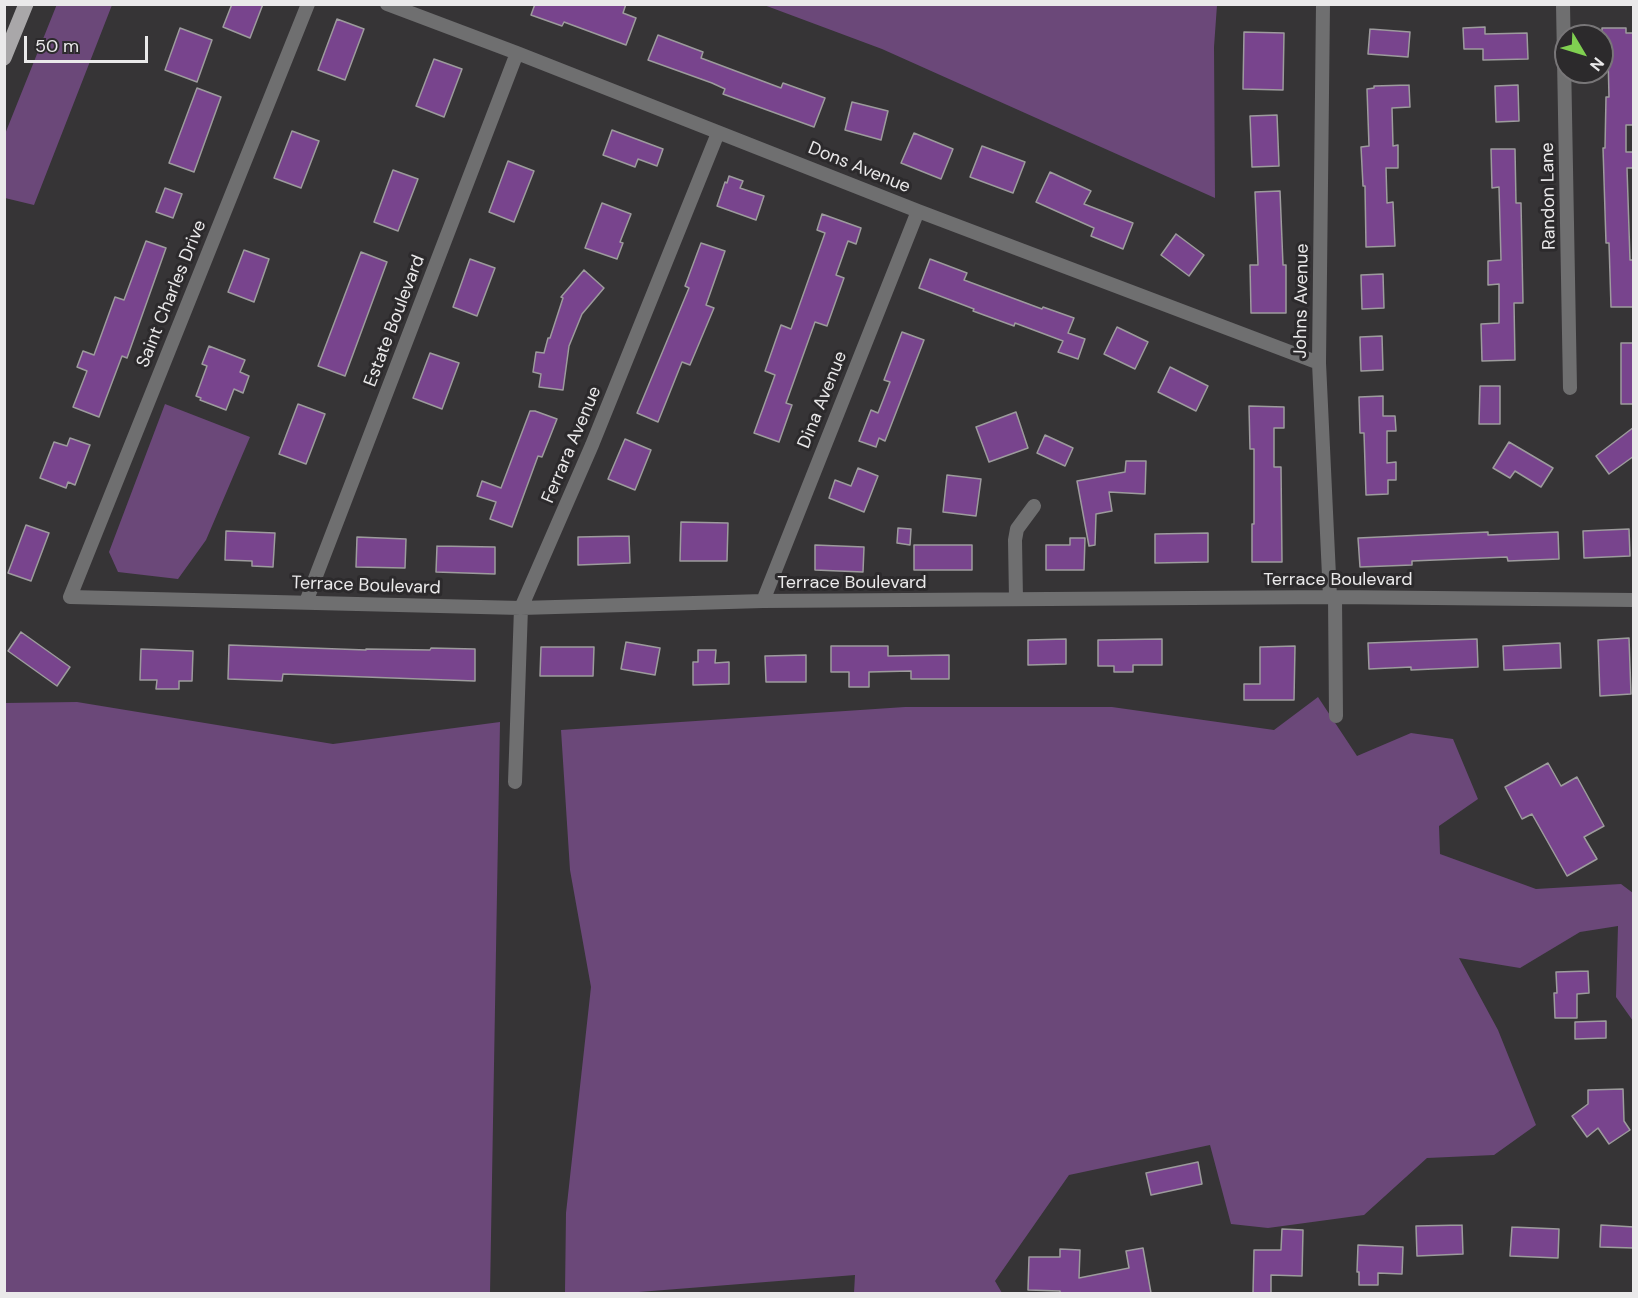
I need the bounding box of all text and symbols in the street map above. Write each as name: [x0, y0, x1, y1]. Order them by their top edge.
scale bar: [27, 24, 152, 62]
north arrow: [1554, 24, 1614, 84]
text: 50 m: [35, 34, 79, 58]
text: N: [1585, 53, 1609, 75]
street label: Dons Avenue: [805, 138, 913, 198]
street label: Randon Lane: [1537, 142, 1561, 250]
street label: Saint Charles Drive: [133, 217, 211, 371]
street label: Johns Avenue: [1290, 243, 1314, 359]
street label: Estate Boulevard: [360, 252, 430, 390]
street label: Dina Avenue: [794, 348, 852, 452]
street label: Ferrara Avenue: [538, 383, 606, 507]
street label: Terrace Boulevard: [1263, 569, 1413, 591]
street label: Terrace Boulevard: [777, 572, 927, 594]
street label: Terrace Boulevard: [291, 573, 441, 599]

